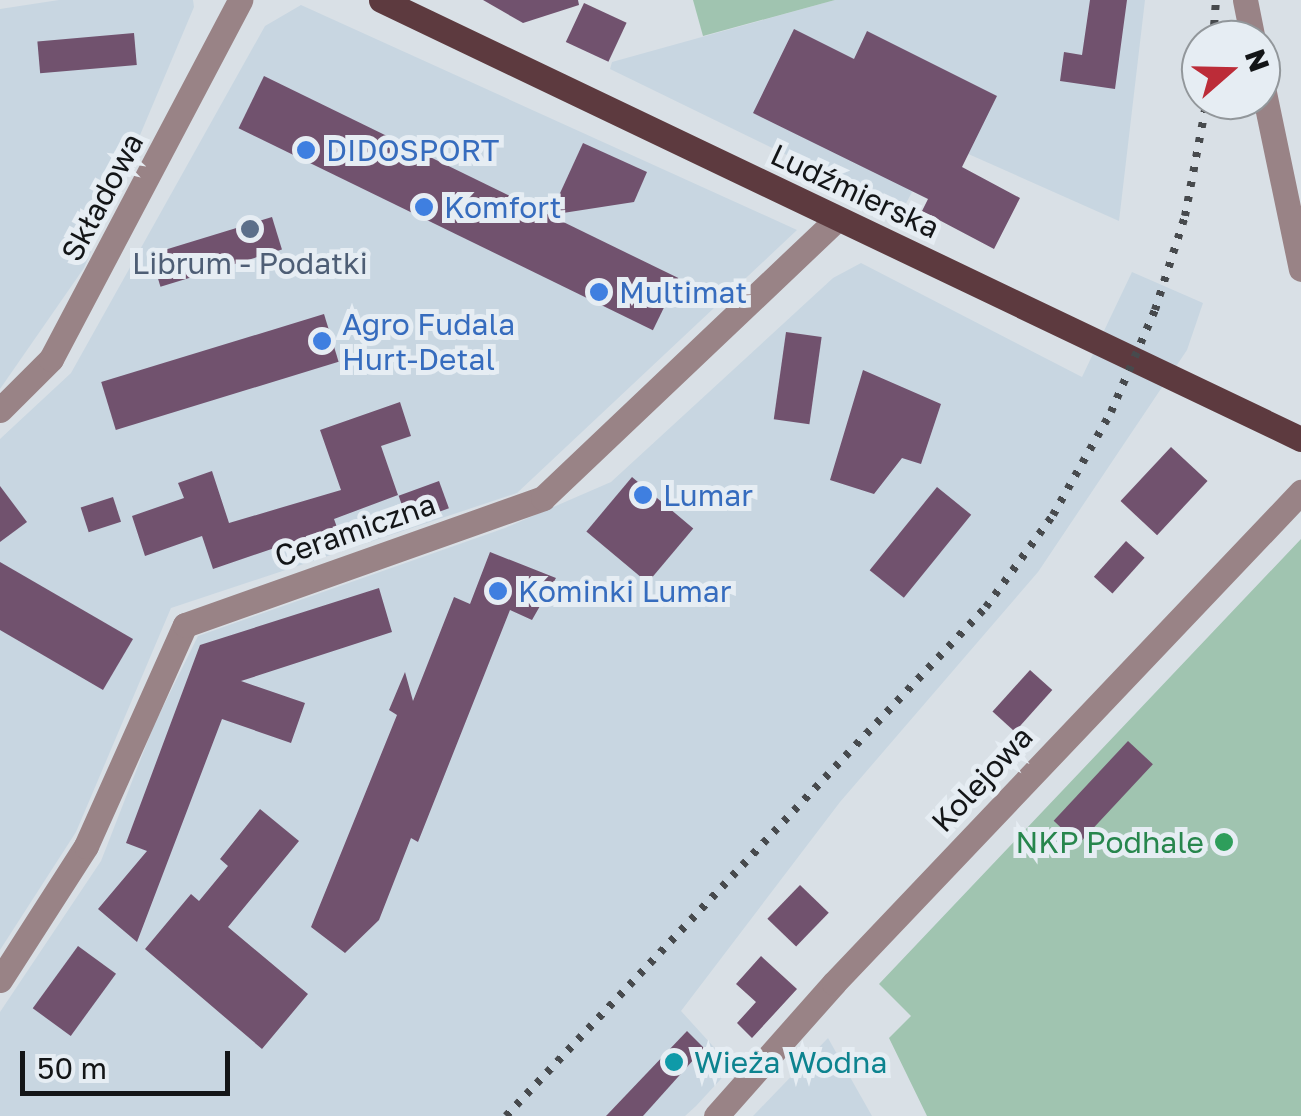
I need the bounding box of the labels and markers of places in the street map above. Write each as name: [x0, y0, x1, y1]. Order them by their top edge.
place label: DIDOSPORT: [326, 132, 499, 168]
marker: DIDOSPORT: [295, 139, 317, 161]
place label: Komfort: [444, 189, 562, 225]
marker: Komfort: [413, 196, 435, 218]
marker: Librum - Podatki: [239, 218, 261, 240]
place label: Librum - Podatki: [132, 245, 368, 281]
place label: Multimat: [619, 274, 747, 310]
marker: Multimat: [588, 281, 610, 303]
place label: Agro Fudala Hurt-Detal: [342, 306, 515, 376]
marker: Agro Fudala Hurt-Detal: [311, 330, 333, 352]
place label: Lumar: [663, 477, 753, 513]
marker: Lumar: [632, 484, 654, 506]
place label: Kominki Lumar: [518, 573, 731, 609]
marker: Kominki Lumar: [487, 580, 509, 602]
place label: NKP Podhale: [1015, 824, 1204, 860]
marker: NKP Podhale: [1213, 831, 1235, 853]
place label: Wieża Wodna: [694, 1044, 887, 1080]
marker: Wieża Wodna: [663, 1051, 685, 1073]

